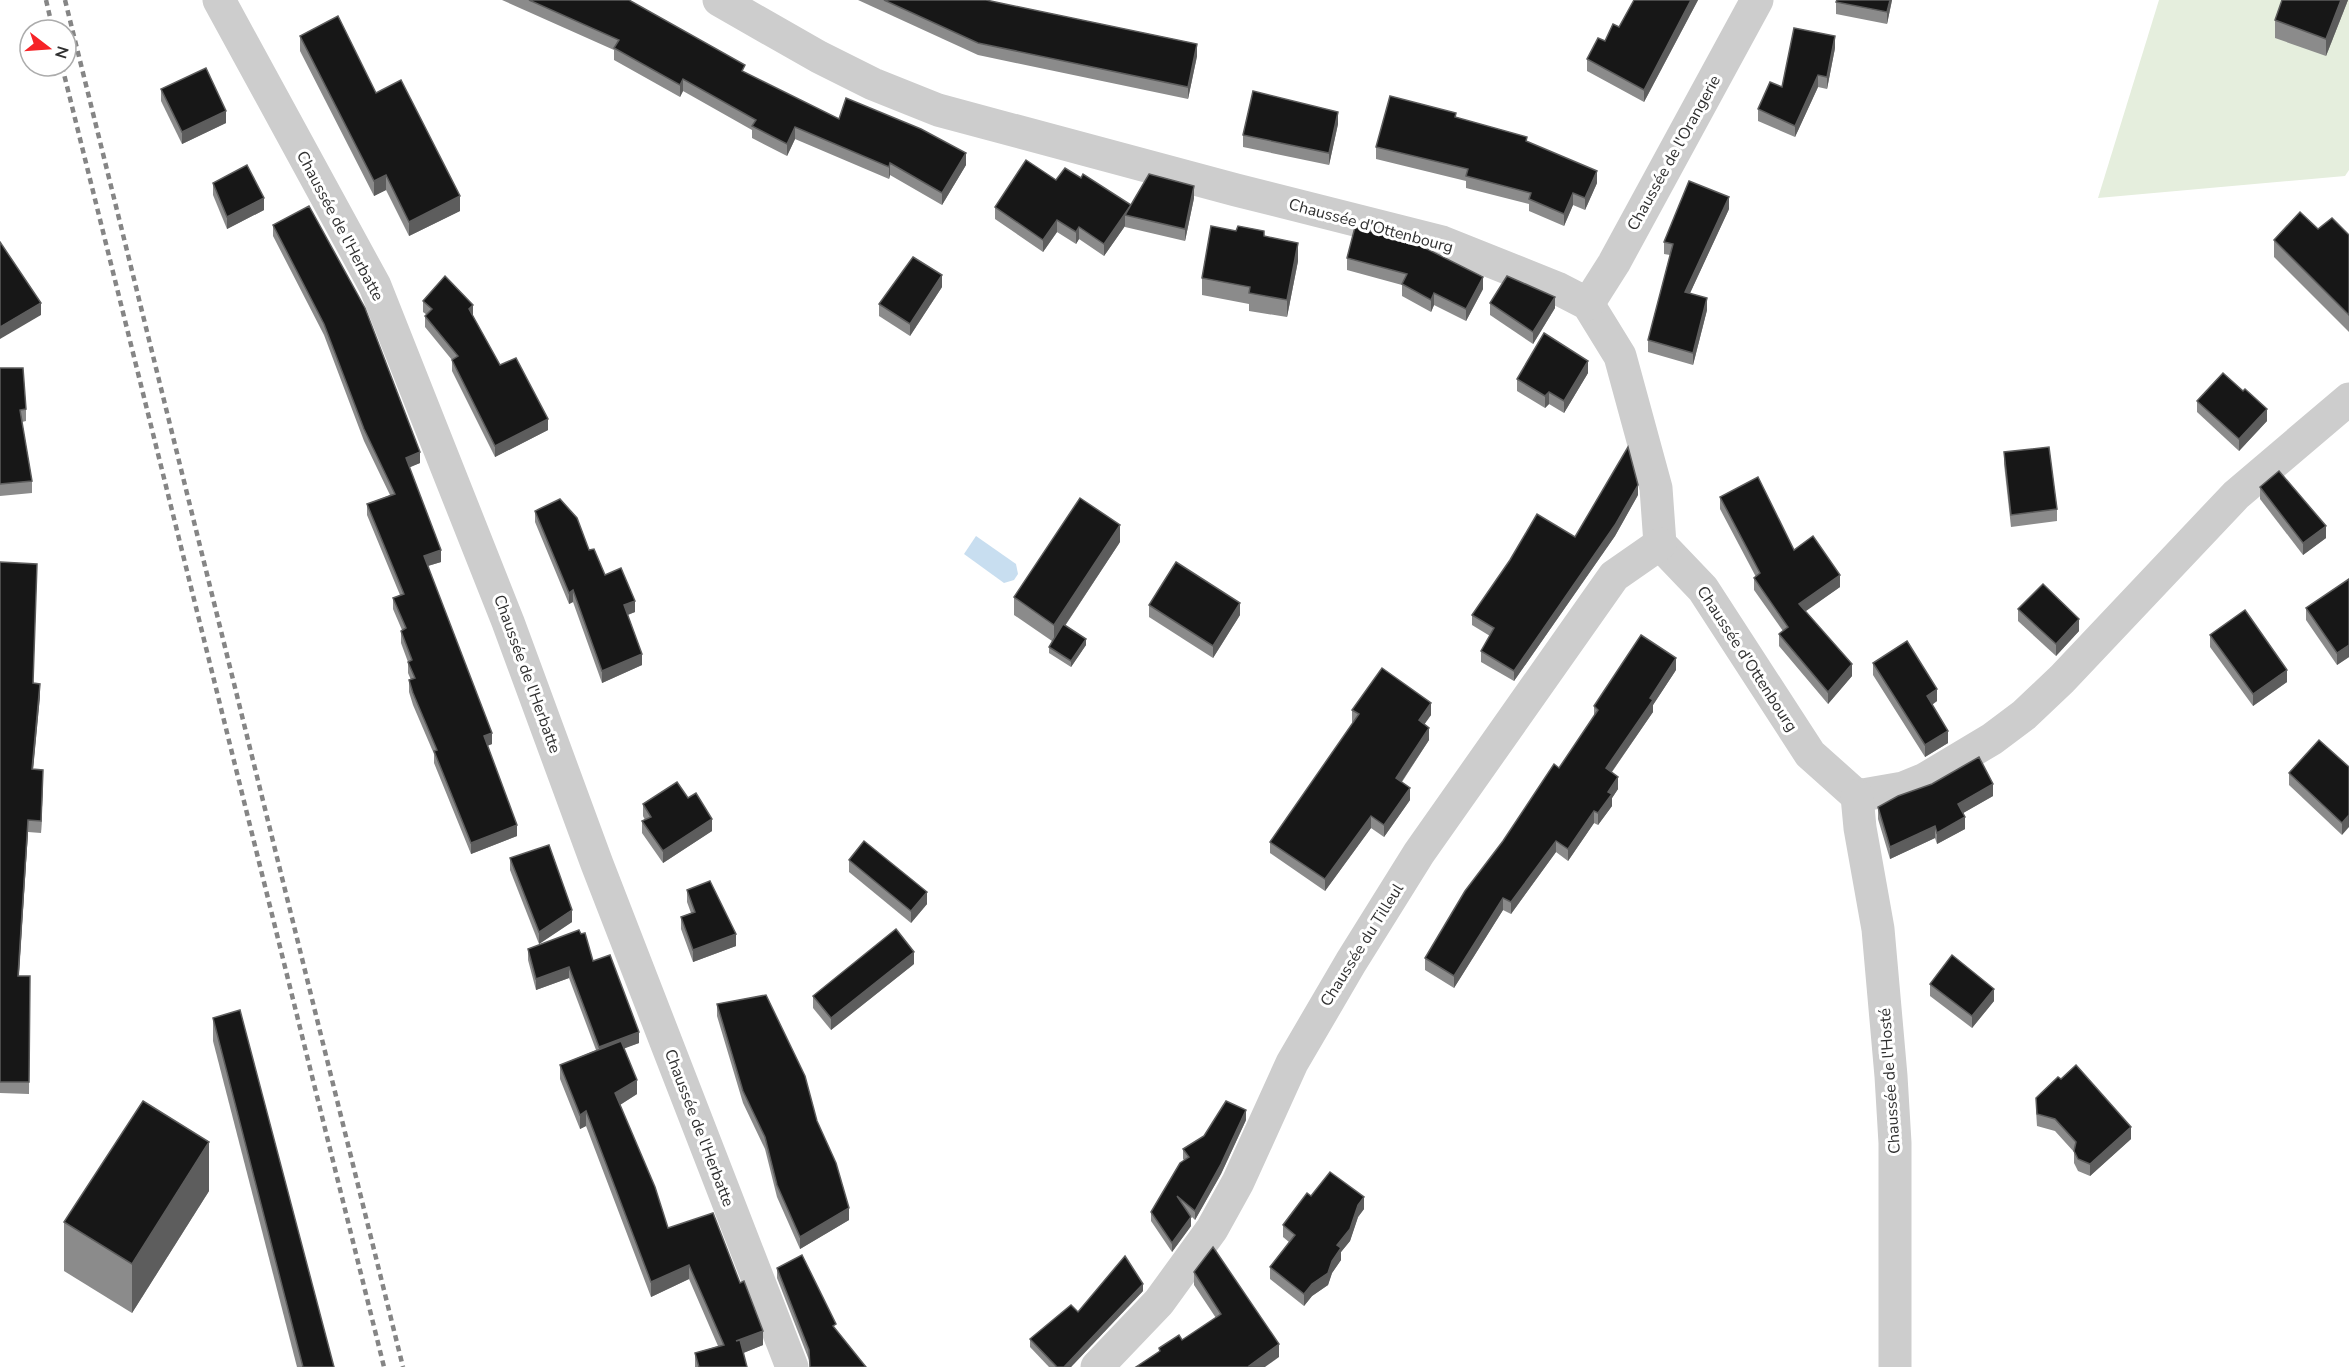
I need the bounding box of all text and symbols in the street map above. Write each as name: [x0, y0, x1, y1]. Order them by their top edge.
north arrow: [18, 18, 78, 78]
text: N: [49, 43, 74, 61]
street label: Chaussée de l'Orangerie: [1622, 71, 1726, 235]
street label: Chaussée de l'Herbatte: [291, 147, 389, 305]
street label: Chaussée d'Ottenbourg: [1286, 193, 1456, 259]
street label: Chaussée d'Ottenbourg: [1692, 582, 1802, 736]
street label: Chaussée de l'Herbatte: [488, 592, 566, 756]
street label: Chaussée du Tilleul: [1315, 879, 1409, 1011]
street label: Chaussée de l'Hosté: [1874, 1007, 1906, 1155]
street label: Chaussée de l'Herbatte: [659, 1046, 739, 1210]

